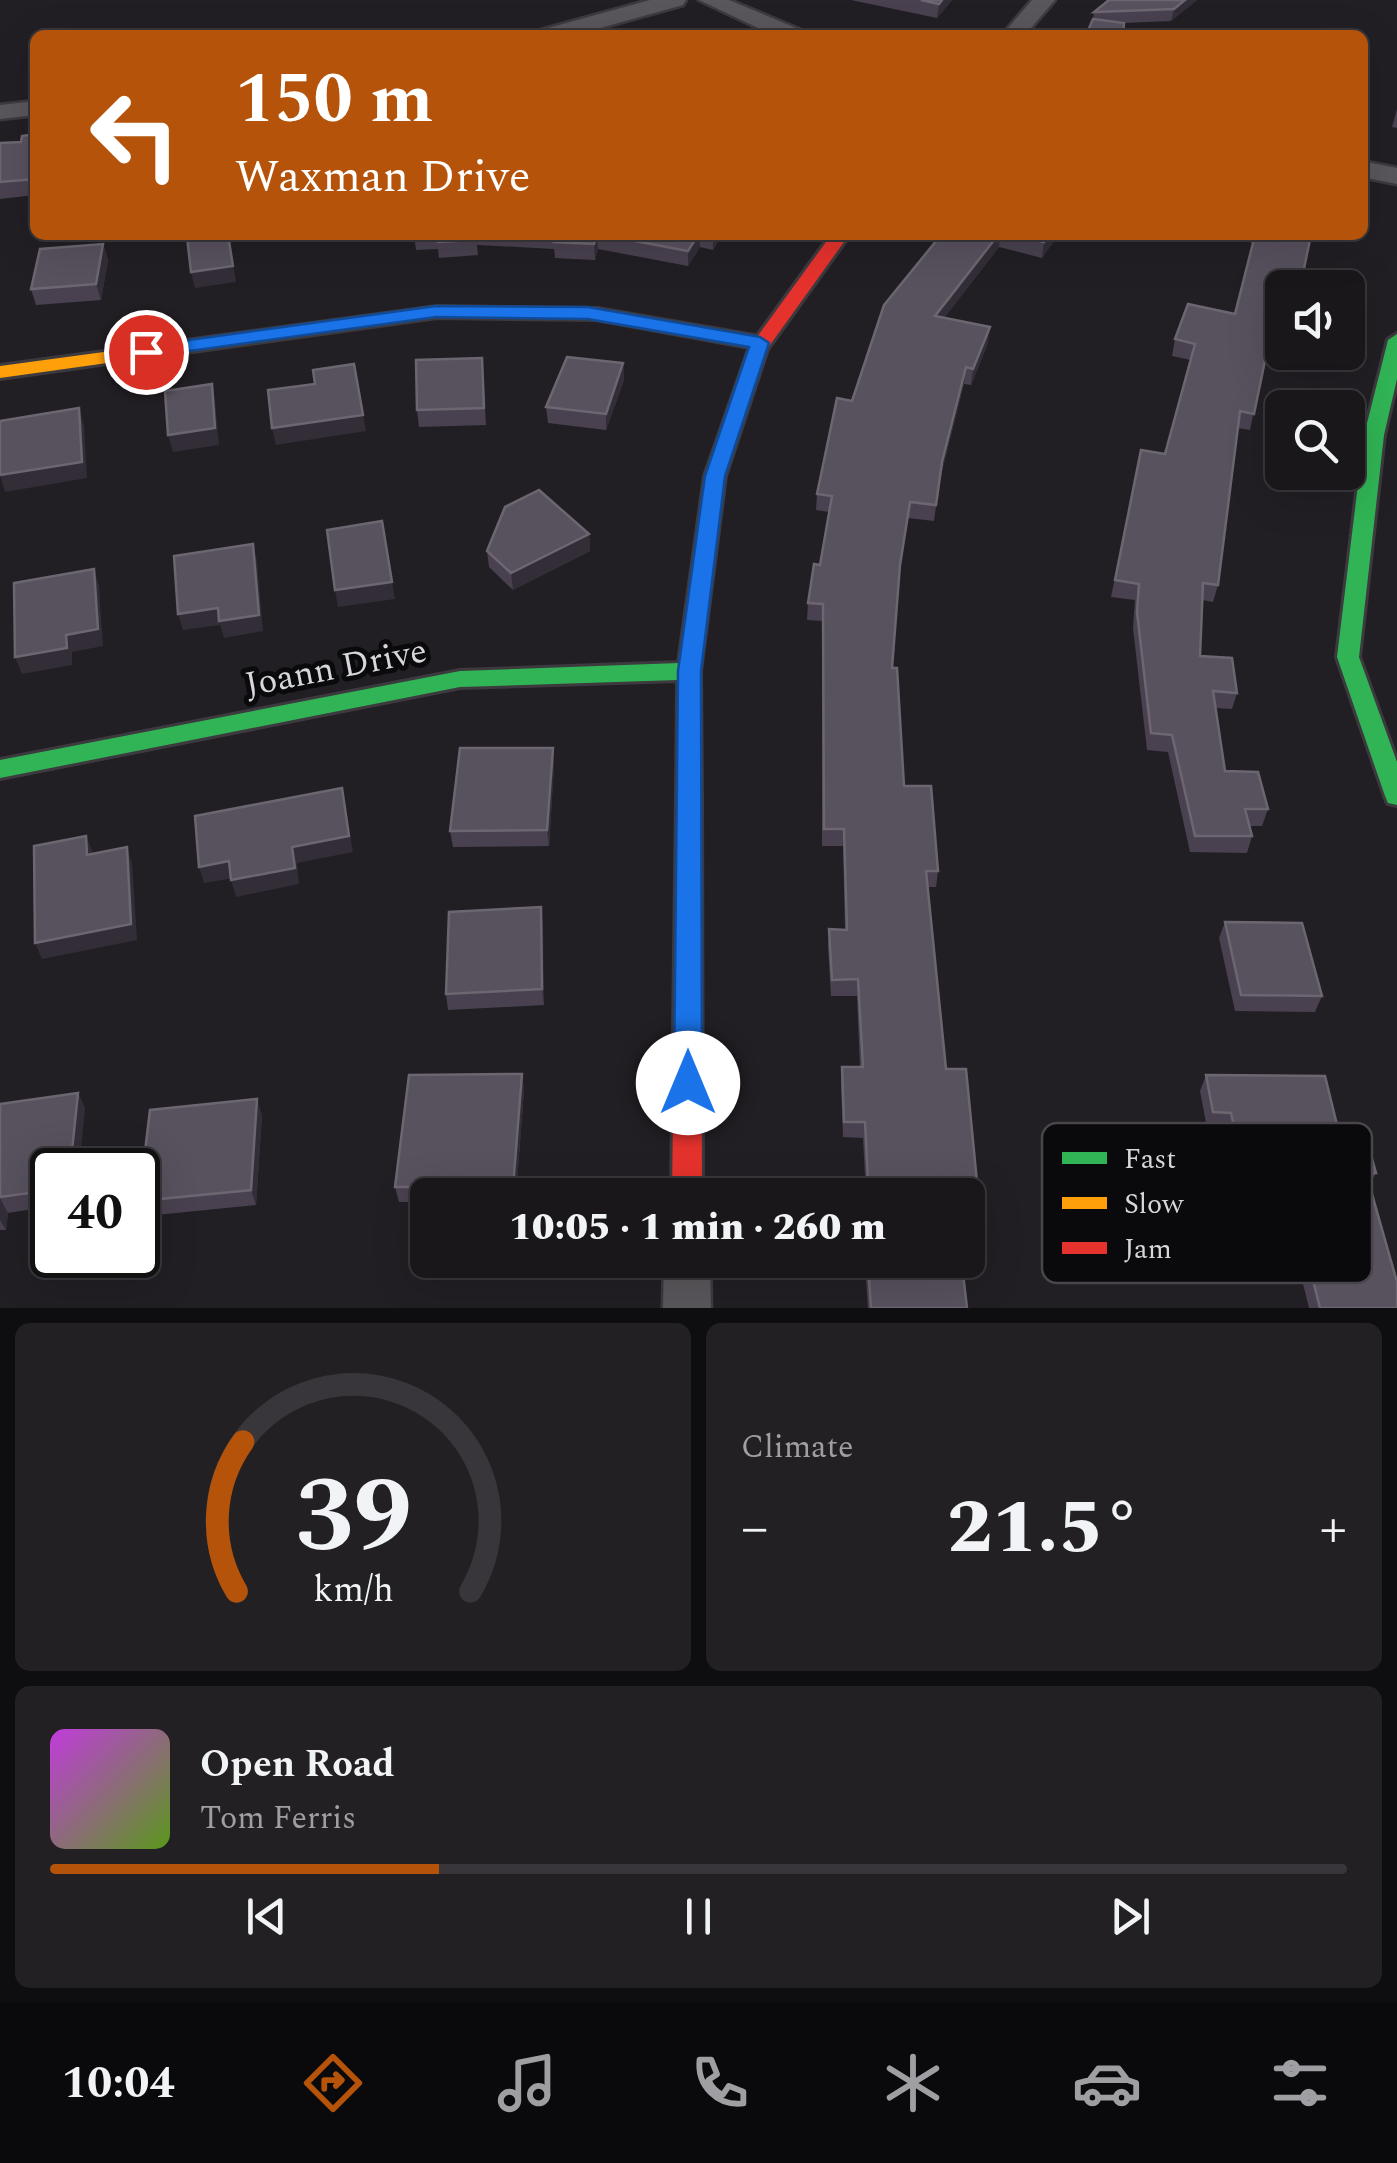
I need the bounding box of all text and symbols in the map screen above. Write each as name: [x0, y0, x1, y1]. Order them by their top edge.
text: 150 m: [235, 47, 433, 153]
icon: left: [70, 70, 200, 200]
text: Waxman Drive: [235, 143, 530, 212]
map controls: [1265, 270, 1365, 490]
button: sound: [1265, 270, 1365, 370]
pin: [104, 310, 189, 395]
icon: arrive: [119, 325, 174, 380]
button: search: [1265, 390, 1365, 490]
street label: Joann Drive: [240, 624, 432, 712]
position arrow: [636, 1031, 740, 1135]
legend: [1042, 1123, 1372, 1283]
text: Fast: [1124, 1138, 1176, 1181]
speed limit sign: 40: [30, 1148, 160, 1278]
text: Slow: [1124, 1183, 1184, 1226]
text: 10:05 · 1 min · 260 m: [509, 1199, 886, 1257]
text: Jam: [1124, 1228, 1172, 1271]
text: Climate: [741, 1423, 853, 1472]
text: 39: [295, 1439, 411, 1597]
text: 21.5°: [947, 1472, 1141, 1586]
text: −: [741, 1487, 769, 1570]
text: +: [1319, 1487, 1347, 1570]
text: km/h: [313, 1563, 393, 1618]
text: Open Road: [200, 1736, 395, 1794]
text: Tom Ferris: [200, 1794, 356, 1843]
icon: previous: [239, 1889, 294, 1944]
icon: pause: [671, 1889, 726, 1944]
icon: next: [1103, 1889, 1158, 1944]
icon: directions: [298, 2048, 368, 2118]
icon: music: [492, 2048, 562, 2118]
icon: phone: [685, 2048, 755, 2118]
icon: climate: [878, 2048, 948, 2118]
icon: car: [1072, 2048, 1142, 2118]
icon: filters: [1265, 2048, 1335, 2118]
text: 10:04: [62, 2049, 175, 2118]

